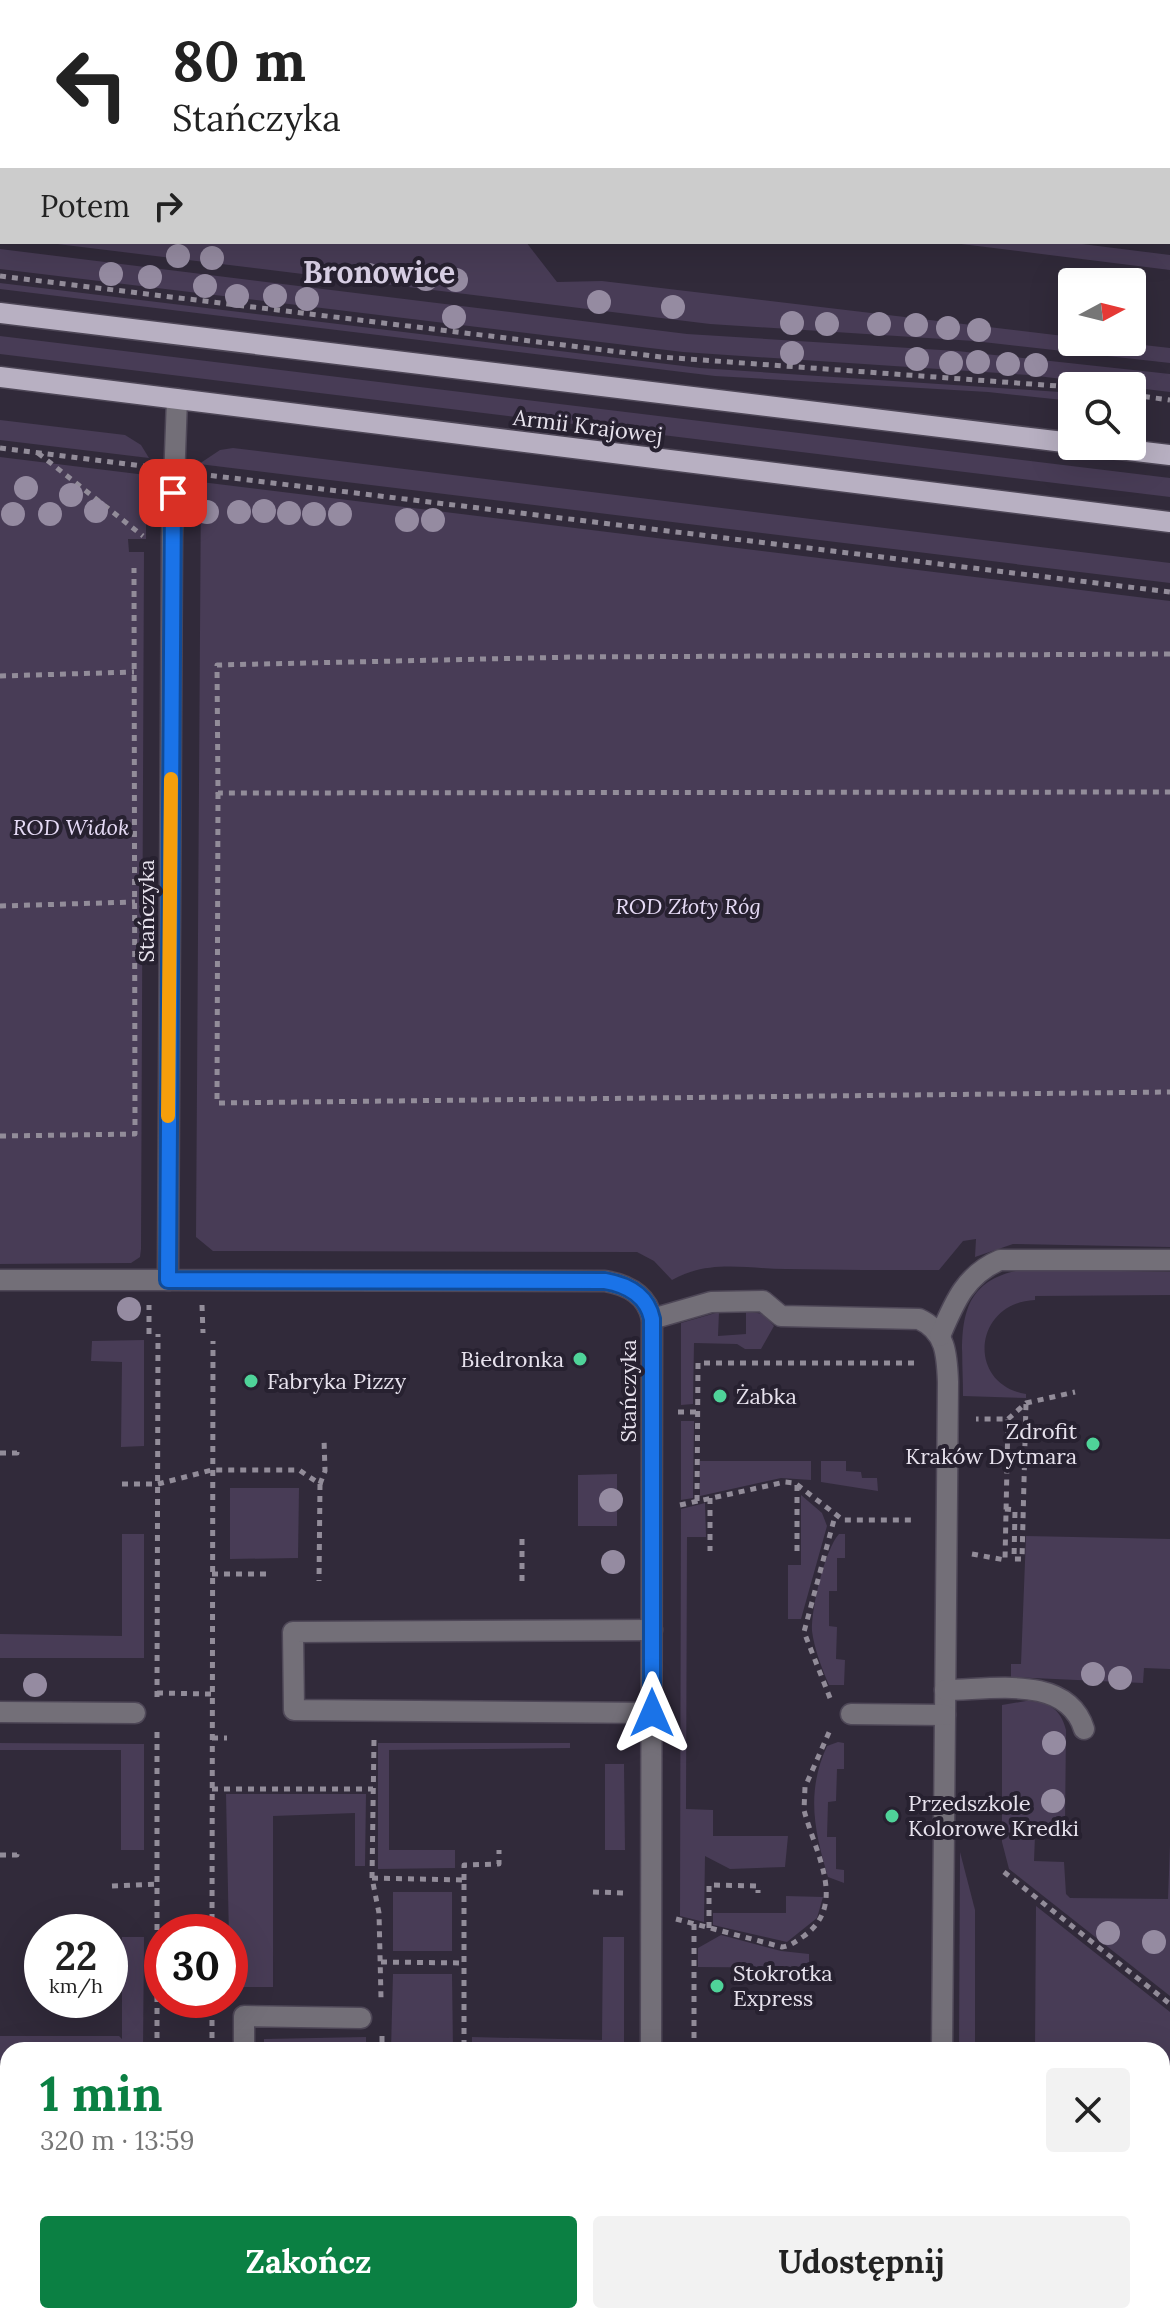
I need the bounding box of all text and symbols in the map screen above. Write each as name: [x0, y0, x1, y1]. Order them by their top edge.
text: 80 m: [172, 25, 306, 96]
icon: left: [40, 32, 144, 136]
text: Stańczyka: [172, 95, 341, 141]
icon: right: [146, 184, 190, 228]
text: Potem: [40, 187, 130, 225]
district label: Bronowice: [303, 253, 455, 291]
north arrow: [1058, 268, 1146, 356]
map controls: [1058, 268, 1146, 460]
button: search: [1058, 372, 1146, 460]
street label: Armii Krajowej: [511, 403, 664, 449]
pin: [139, 459, 207, 527]
icon: arrive: [151, 471, 195, 515]
park label: ROD Widok: [13, 813, 129, 841]
street label: Stańczyka: [132, 859, 160, 963]
park label: ROD Złoty Róg: [615, 892, 761, 920]
street label: Stańczyka: [614, 1339, 642, 1443]
place label: Biedronka: [461, 1345, 564, 1373]
marker: Biedronka: [571, 1350, 589, 1368]
place label: Fabryka Pizzy: [267, 1367, 407, 1395]
marker: Fabryka Pizzy: [242, 1372, 260, 1390]
place label: Żabka: [736, 1382, 797, 1410]
marker: Żabka: [711, 1387, 729, 1405]
place label: Zdrofit Kraków Dytmara: [905, 1417, 1077, 1470]
marker: Zdrofit Kraków Dytmara: [1084, 1435, 1102, 1453]
position arrow: [610, 1671, 694, 1755]
place label: Przedszkole Kolorowe Kredki: [908, 1789, 1079, 1842]
marker: Przedszkole Kolorowe Kredki: [883, 1807, 901, 1825]
speed limit sign: 30: [144, 1914, 248, 2018]
text: 22: [55, 1930, 97, 1981]
place label: Stokrotka Express: [733, 1959, 833, 2012]
text: km/h: [49, 1973, 103, 1998]
marker: Stokrotka Express: [708, 1977, 726, 1995]
text: 1 min: [40, 2063, 163, 2124]
button: close: [1046, 2068, 1130, 2152]
text: 320 m · 13:59: [40, 2124, 195, 2157]
button: Zakończ: [40, 2216, 577, 2308]
button: Udostępnij: [593, 2216, 1130, 2308]

